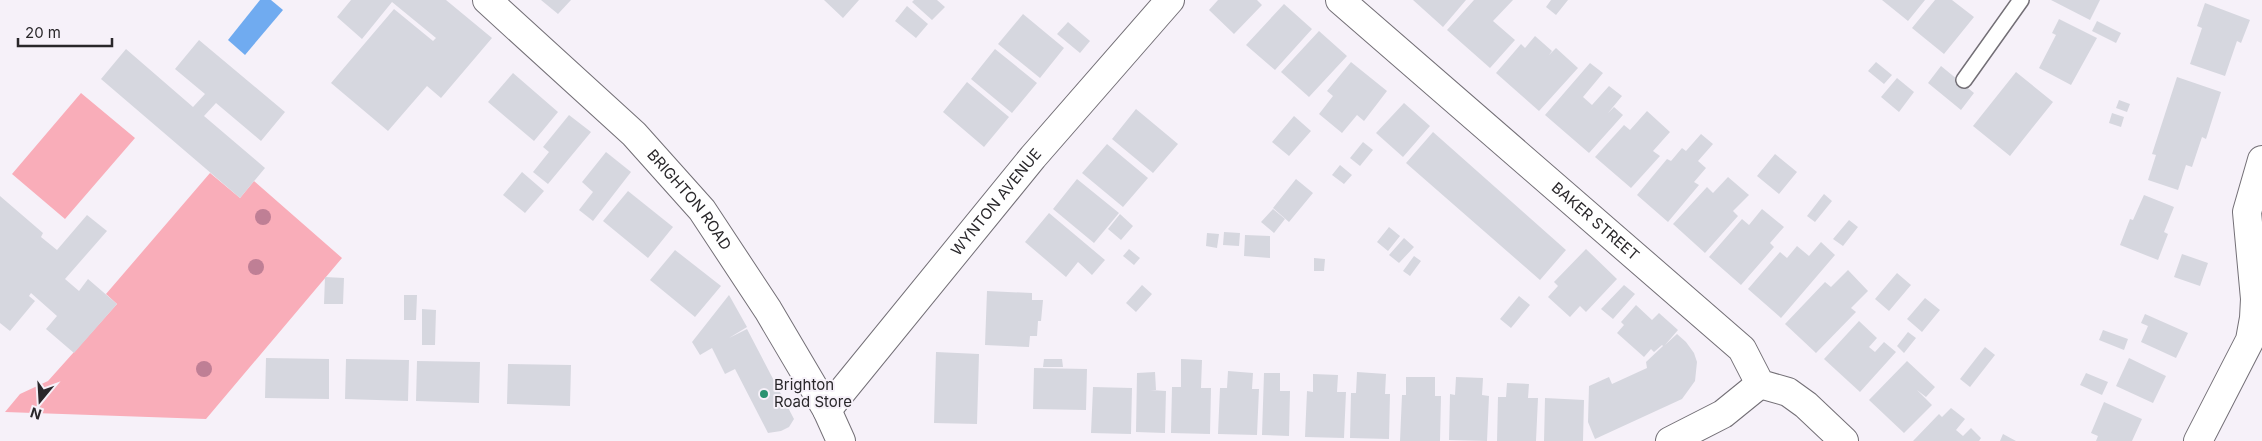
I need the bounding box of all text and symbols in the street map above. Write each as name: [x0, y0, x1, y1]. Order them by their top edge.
scale bar: [18, 15, 111, 47]
text: 20 m: [25, 23, 61, 42]
street label: WYNTON AVENUE: [947, 144, 1045, 259]
street label: BRIGHTON ROAD: [643, 145, 736, 253]
street label: BAKER STREET: [1548, 178, 1643, 264]
place label: Brighton Road Store: [774, 375, 852, 411]
north arrow: [15, 376, 65, 426]
marker: Brighton Road Store: [758, 388, 770, 400]
text: N: [28, 404, 44, 424]

